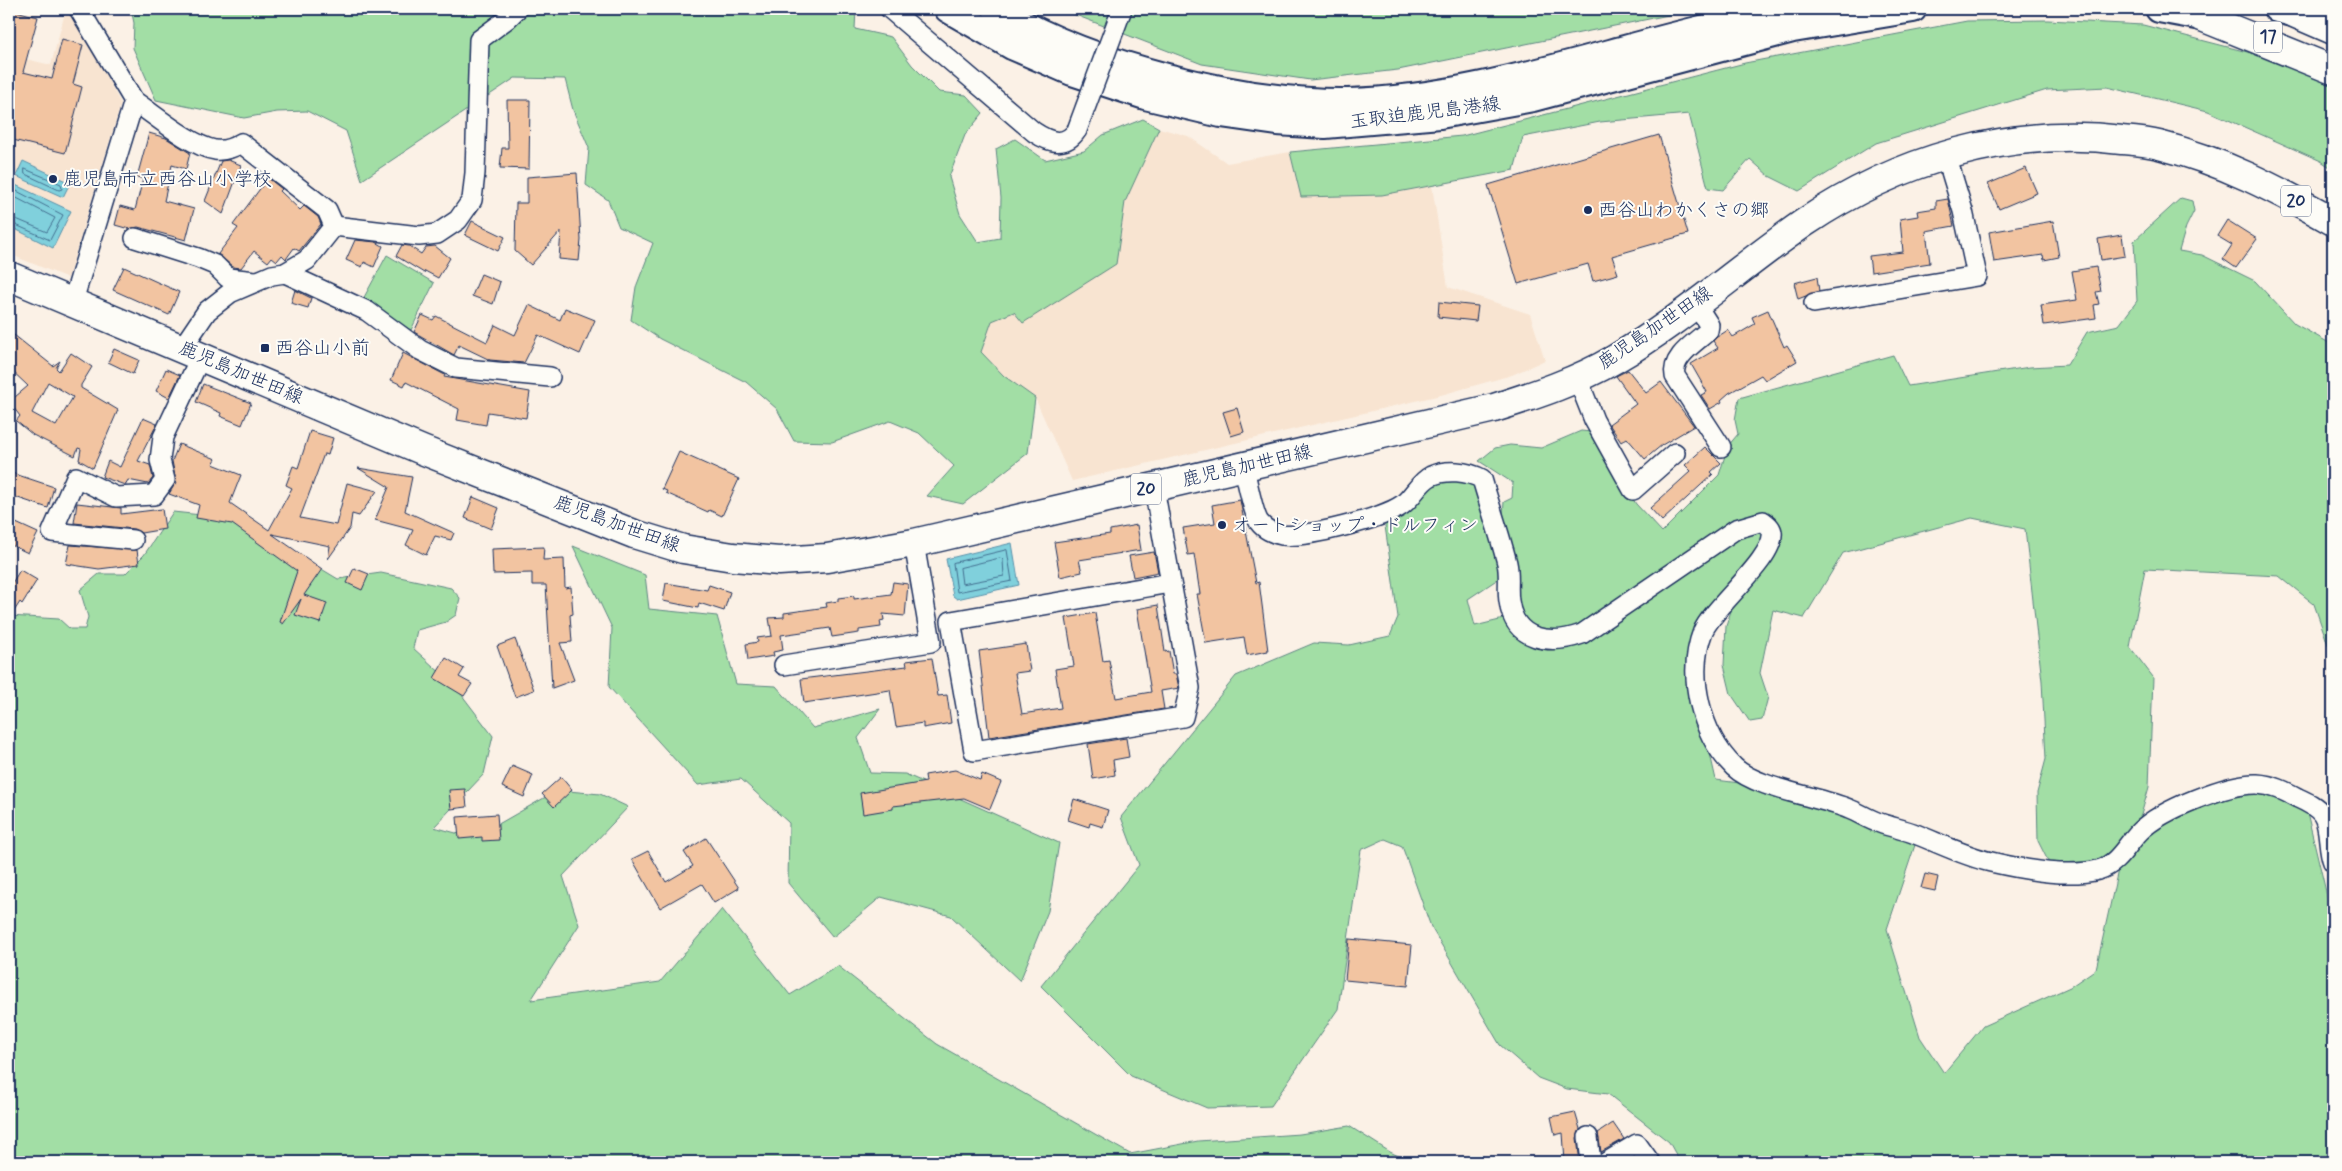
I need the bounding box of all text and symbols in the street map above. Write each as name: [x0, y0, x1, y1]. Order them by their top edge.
road number: 17: [2254, 22, 2282, 52]
street label: 玉取迫鹿児島港線: [1348, 91, 1502, 135]
place label: 鹿児島市立西谷山小学校: [63, 167, 272, 192]
marker: 鹿児島市立西谷山小学校: [47, 173, 59, 185]
road number: 20: [2281, 186, 2311, 217]
place label: 西谷山わかくさの郷: [1598, 198, 1769, 223]
marker: 西谷山わかくさの郷: [1582, 204, 1594, 216]
street label: 鹿児島加世田線: [1593, 280, 1717, 376]
street label: 鹿児島加世田線: [175, 336, 307, 410]
place label: 西谷山小前: [275, 336, 370, 361]
marker: 西谷山小前: [259, 342, 271, 354]
street label: 鹿児島加世田線: [1179, 439, 1315, 493]
road number: 20: [1131, 474, 1161, 504]
street label: 鹿児島加世田線: [550, 490, 684, 558]
place label: オートショップ・ドルフィン: [1232, 513, 1478, 538]
marker: オートショップ・ドルフィン: [1216, 519, 1228, 531]

